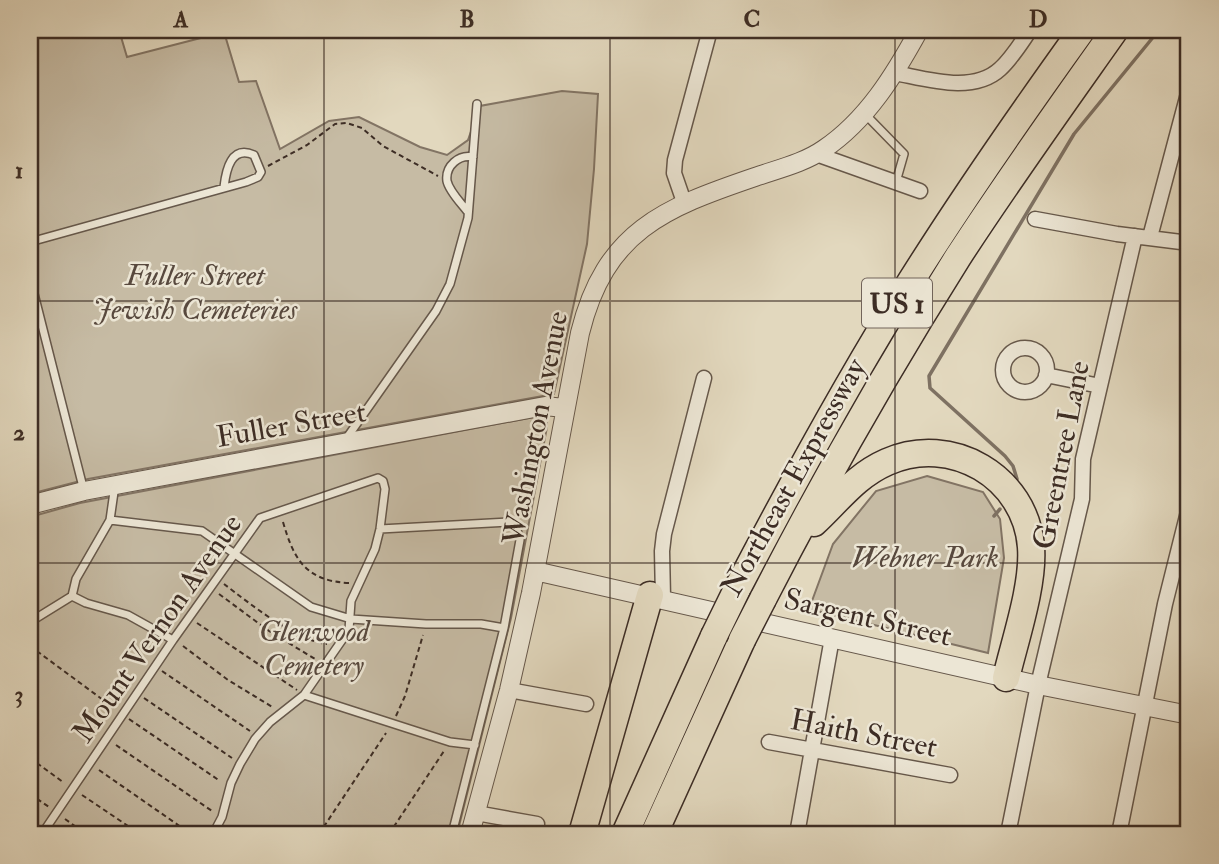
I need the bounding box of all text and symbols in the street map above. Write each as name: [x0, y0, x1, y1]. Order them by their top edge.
text: A: [173, 5, 189, 34]
text: B: [459, 5, 475, 34]
text: C: [744, 5, 760, 34]
text: D: [1029, 5, 1047, 34]
text: 1: [15, 156, 23, 185]
park label: Fuller Street Jewish Cemeteries: [93, 257, 298, 328]
road number: US 1: [862, 278, 932, 328]
street label: Washington Avenue: [495, 308, 576, 549]
street label: Northeast Expressway: [713, 351, 875, 603]
street label: Greentree Lane: [1025, 358, 1098, 552]
street label: Fuller Street: [213, 393, 369, 456]
text: 2: [13, 418, 25, 447]
street label: Mount Vernon Avenue: [65, 507, 250, 750]
park label: Webner Park: [851, 539, 999, 576]
street label: Sargent Street: [780, 580, 956, 655]
park label: Glenwood Cemetery: [259, 613, 372, 684]
text: 3: [15, 680, 23, 709]
street label: Haith Street: [787, 701, 941, 766]

